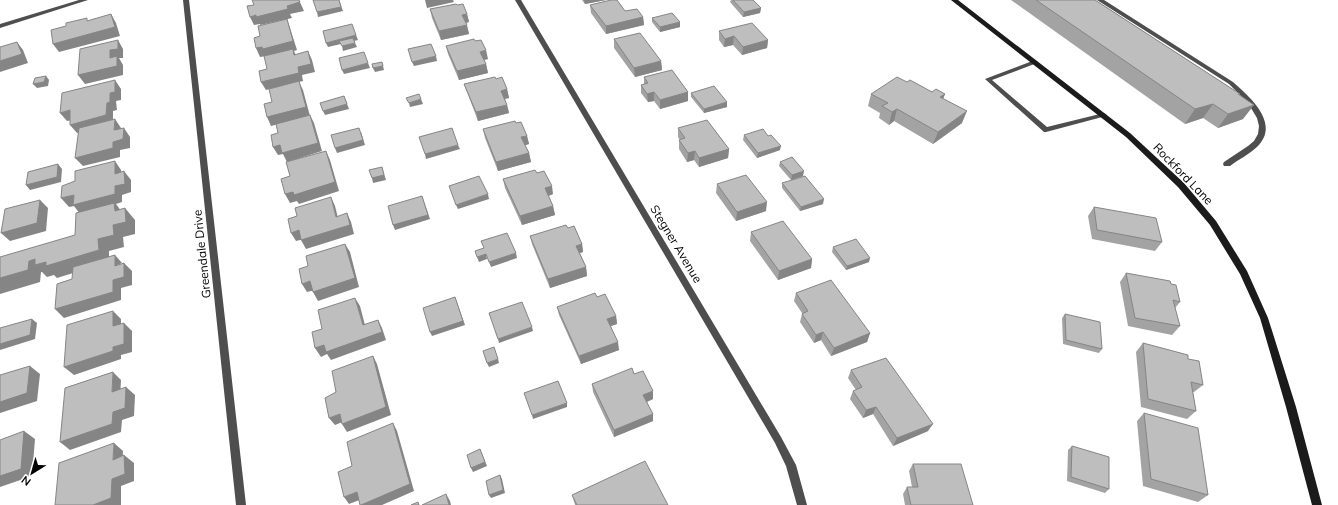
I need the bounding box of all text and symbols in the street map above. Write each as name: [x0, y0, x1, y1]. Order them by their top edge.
street label: Rockford Lane: [1150, 140, 1216, 208]
street label: Stegner Avenue: [647, 202, 706, 285]
street label: Greendale Drive: [189, 209, 214, 299]
north arrow: [12, 453, 52, 493]
text: N: [18, 473, 34, 489]

